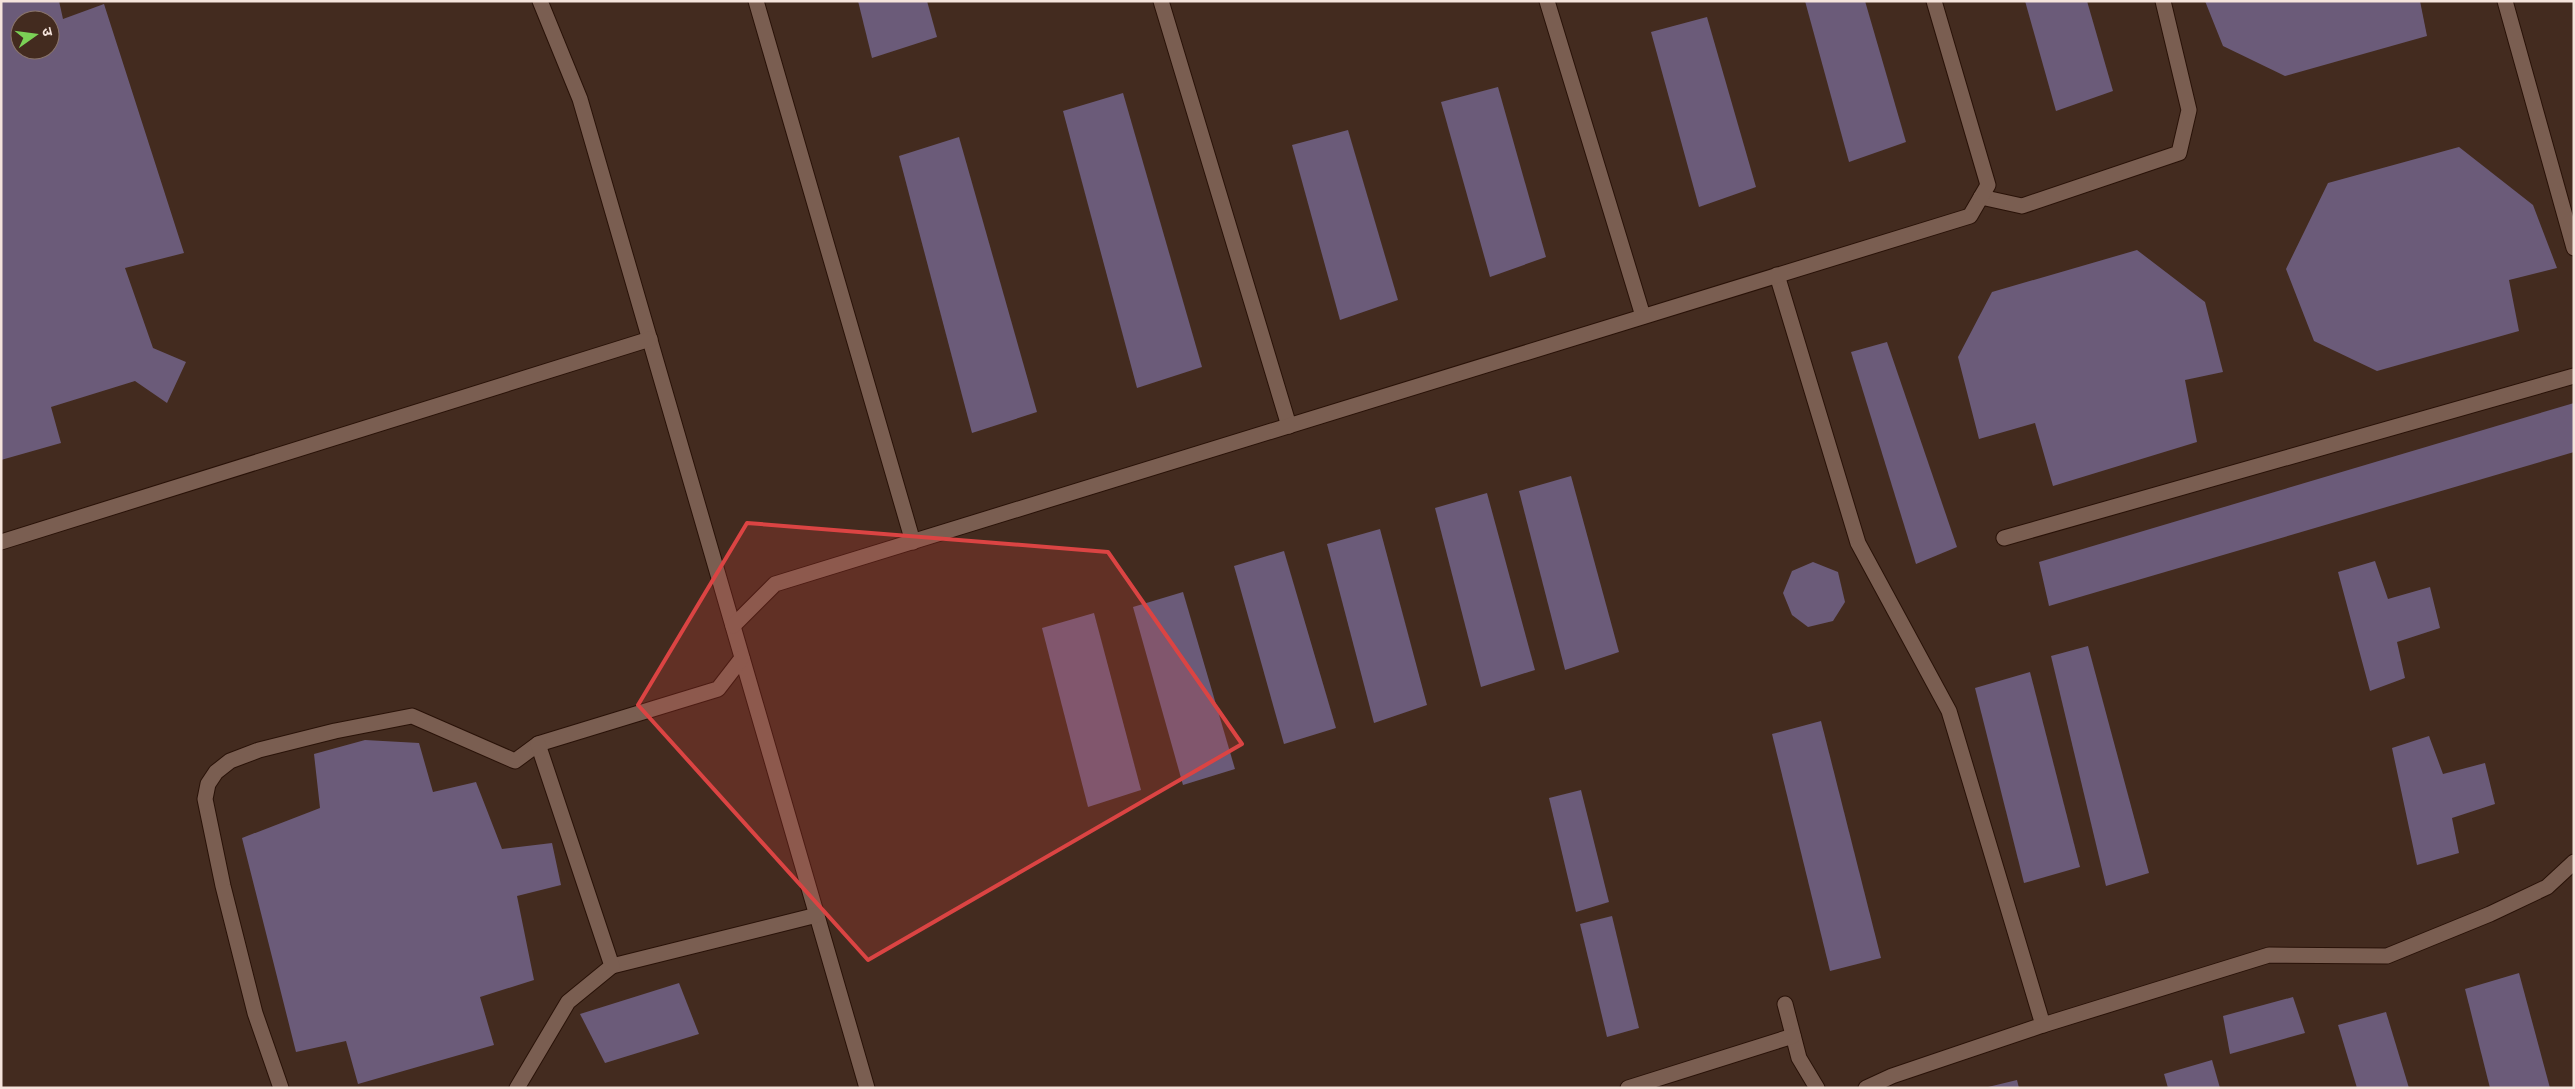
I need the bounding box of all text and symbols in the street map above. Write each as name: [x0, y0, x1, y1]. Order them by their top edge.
north arrow: [10, 10, 60, 60]
text: उ: [39, 26, 57, 39]

